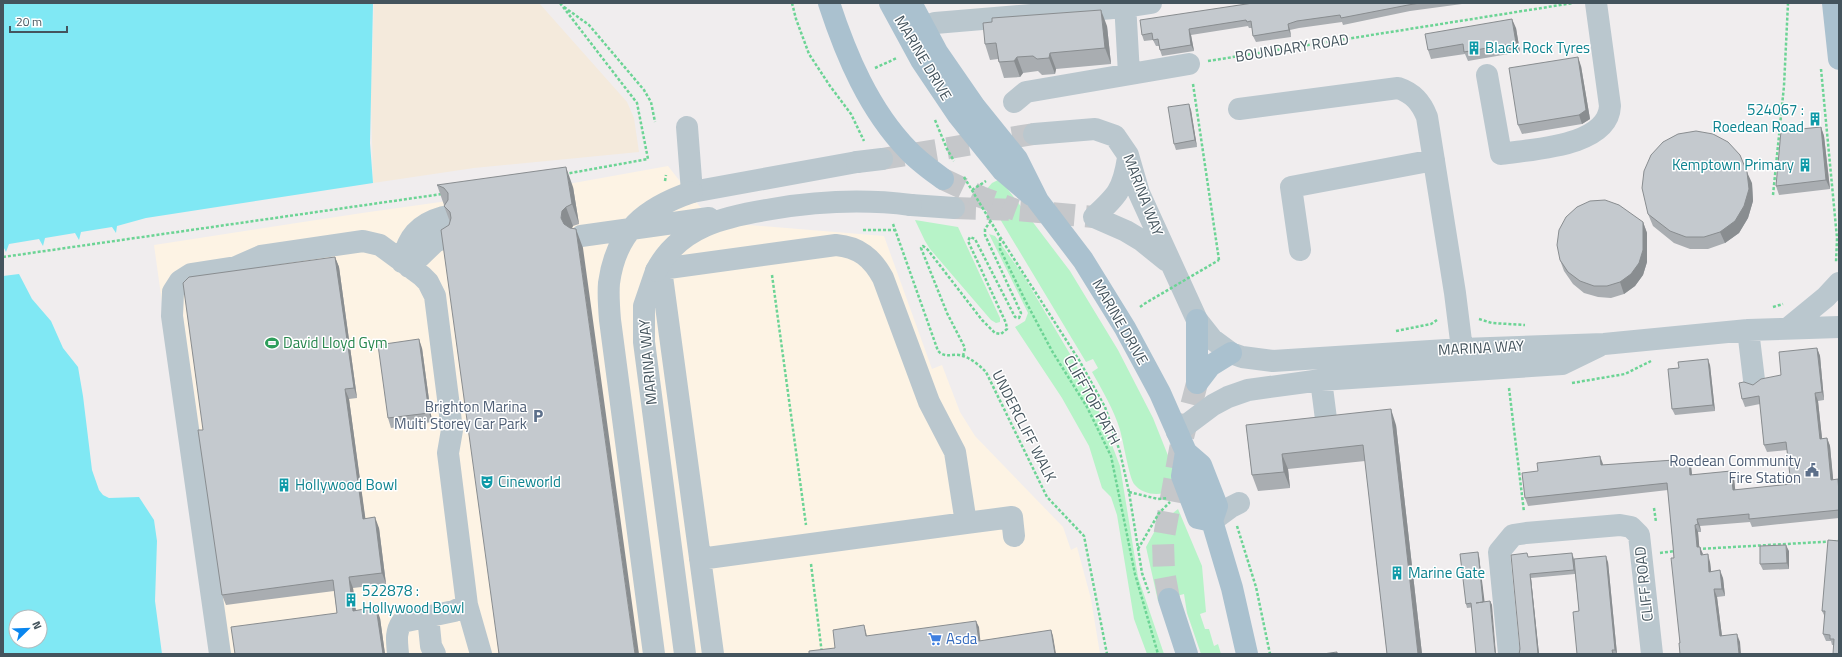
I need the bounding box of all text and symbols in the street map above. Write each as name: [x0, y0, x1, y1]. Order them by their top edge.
scale bar: [10, 8, 67, 34]
street label: MARINE DRIVE: [889, 11, 958, 105]
text: 20 m: [16, 12, 42, 31]
street label: BOUNDARY ROAD: [1233, 27, 1351, 68]
place label: Black Rock Tyres: [1485, 36, 1590, 59]
building icon: Black Rock Tyres: [1466, 40, 1482, 56]
place label: 524067 : Roedean Road: [1713, 98, 1804, 138]
building icon: 524067 : Roedean Road: [1807, 111, 1823, 127]
street label: MARINA WAY: [1117, 151, 1170, 239]
place label: Kemptown Primary: [1672, 153, 1794, 176]
building icon: Kemptown Primary: [1797, 157, 1813, 173]
street label: MARINE DRIVE: [1087, 274, 1154, 369]
street label: MARINA WAY: [632, 318, 663, 406]
place label: David Lloyd Gym: [283, 331, 388, 354]
street label: MARINA WAY: [1437, 334, 1525, 361]
sports icon: David Lloyd Gym: [264, 335, 280, 351]
street label: CLIFFTOP PATH: [1058, 351, 1127, 449]
street label: UNDERCLIFF WALK: [986, 366, 1063, 486]
place label: Brighton Marina Multi Storey Car Park: [394, 395, 527, 435]
parking icon: Brighton Marina Multi Storey Car Park: [530, 408, 546, 424]
place label: Roedean Community Fire Station: [1669, 449, 1801, 489]
public building icon: Roedean Community Fire Station: [1804, 462, 1820, 478]
place label: Cineworld: [498, 470, 561, 493]
place label: Hollywood Bowl: [295, 473, 398, 496]
theatre icon: Cineworld: [479, 474, 495, 490]
building icon: Hollywood Bowl: [276, 477, 292, 493]
street label: CLIFF ROAD: [1628, 545, 1659, 623]
place label: Marine Gate: [1408, 561, 1485, 584]
building icon: Marine Gate: [1389, 565, 1405, 581]
place label: 522878 : Hollywood Bowl: [362, 579, 465, 619]
building icon: 522878 : Hollywood Bowl: [343, 592, 359, 608]
north arrow: [8, 609, 48, 649]
text: N: [28, 618, 46, 632]
place label: Asda: [946, 627, 978, 650]
supermarket icon: Asda: [927, 631, 943, 647]

